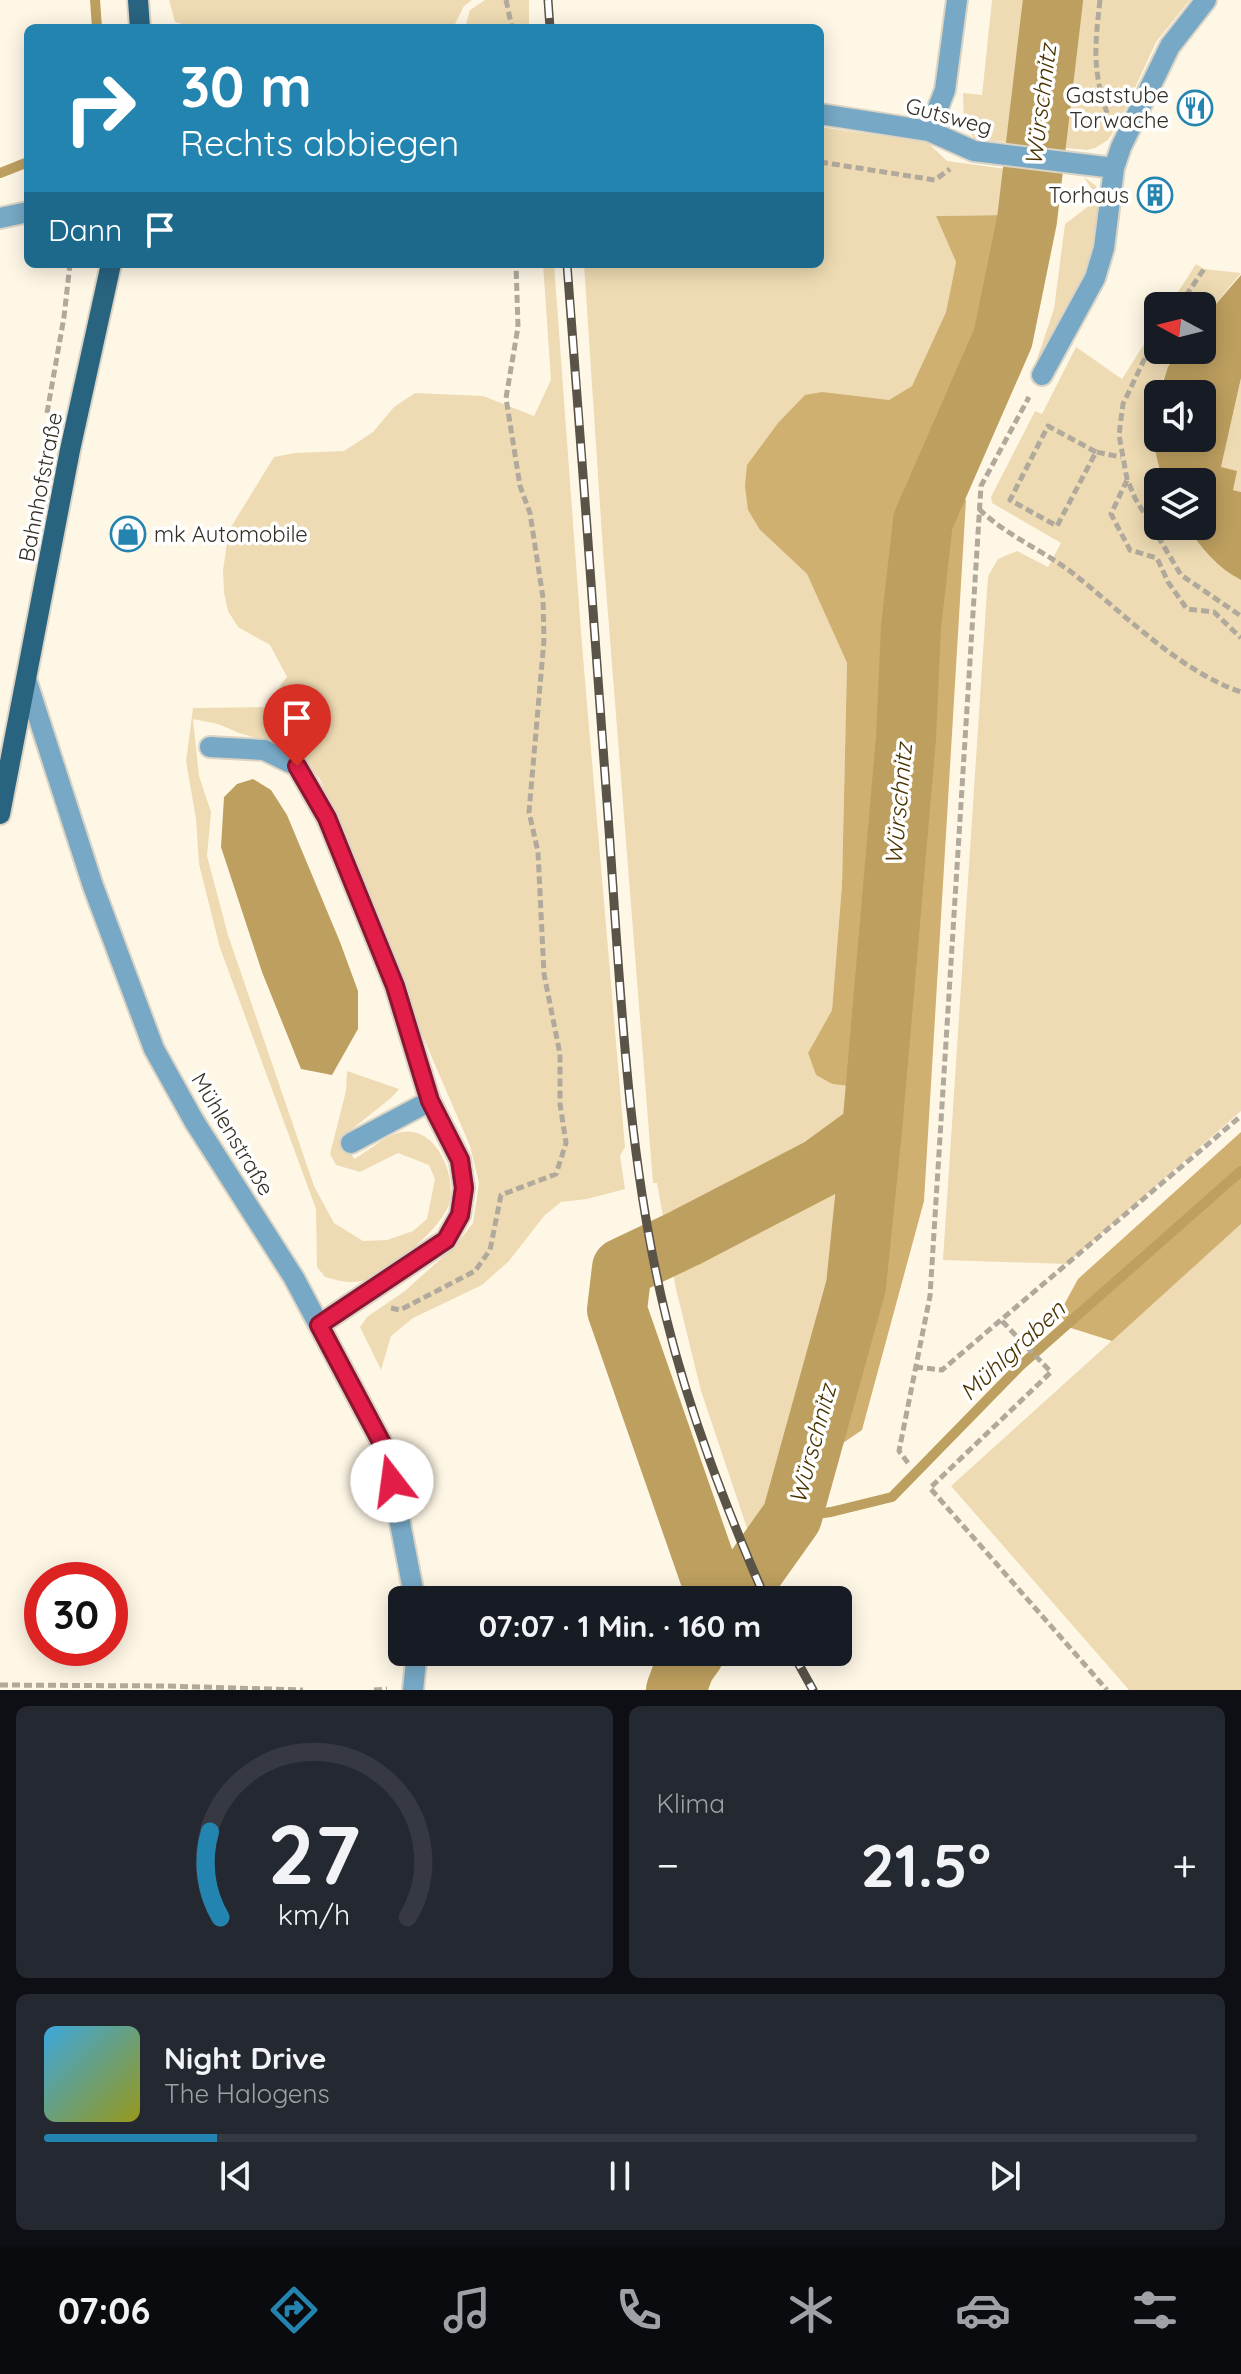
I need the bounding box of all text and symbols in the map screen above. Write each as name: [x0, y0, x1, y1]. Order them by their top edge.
water label: Würschnitz: [1018, 40, 1063, 167]
text: 30 m: [180, 51, 312, 121]
icon: right: [48, 56, 152, 160]
place label: Gaststube Torwache: [1066, 81, 1169, 134]
restaurant icon: Gaststube Torwache: [1176, 89, 1214, 127]
street label: Gutsweg: [903, 91, 995, 141]
text: Rechts abbiegen: [180, 120, 459, 165]
building icon: Torhaus: [1136, 176, 1174, 214]
place label: Torhaus: [1048, 181, 1129, 209]
icon: arrive: [138, 208, 182, 252]
text: Dann: [48, 211, 122, 249]
north arrow: [1144, 292, 1216, 364]
map controls: [1144, 292, 1216, 540]
button: sound: [1144, 380, 1216, 452]
street label: Bahnhofstraße: [12, 410, 68, 564]
button: layers: [1144, 468, 1216, 540]
shop icon: mk Automobile: [109, 515, 147, 553]
place label: mk Automobile: [154, 520, 308, 548]
pin: [263, 684, 331, 766]
icon: arrive: [275, 696, 319, 740]
water label: Würschnitz: [878, 740, 918, 866]
street label: Mühlenstraße: [185, 1068, 281, 1200]
water label: Mühlgraben: [953, 1293, 1072, 1406]
water label: Würschnitz: [782, 1379, 843, 1507]
position arrow: [350, 1439, 434, 1523]
speed limit sign: 30: [24, 1562, 128, 1666]
text: 07:07 · 1 Min. · 160 m: [479, 1607, 761, 1645]
text: Klima: [657, 1787, 725, 1820]
text: 27: [268, 1801, 361, 1905]
text: 21.5°: [861, 1827, 991, 1902]
text: −: [657, 1837, 679, 1892]
text: +: [1172, 1837, 1197, 1892]
text: km/h: [278, 1896, 351, 1932]
text: Night Drive: [164, 2039, 326, 2077]
text: The Halogens: [164, 2077, 330, 2110]
icon: previous: [214, 2154, 258, 2198]
icon: pause: [598, 2154, 642, 2198]
icon: next: [983, 2154, 1027, 2198]
icon: directions: [266, 2282, 322, 2338]
icon: music: [439, 2282, 495, 2338]
icon: phone: [611, 2282, 667, 2338]
icon: climate: [783, 2282, 839, 2338]
icon: car: [955, 2282, 1011, 2338]
icon: filters: [1127, 2282, 1183, 2338]
text: 07:06: [58, 2288, 150, 2333]

